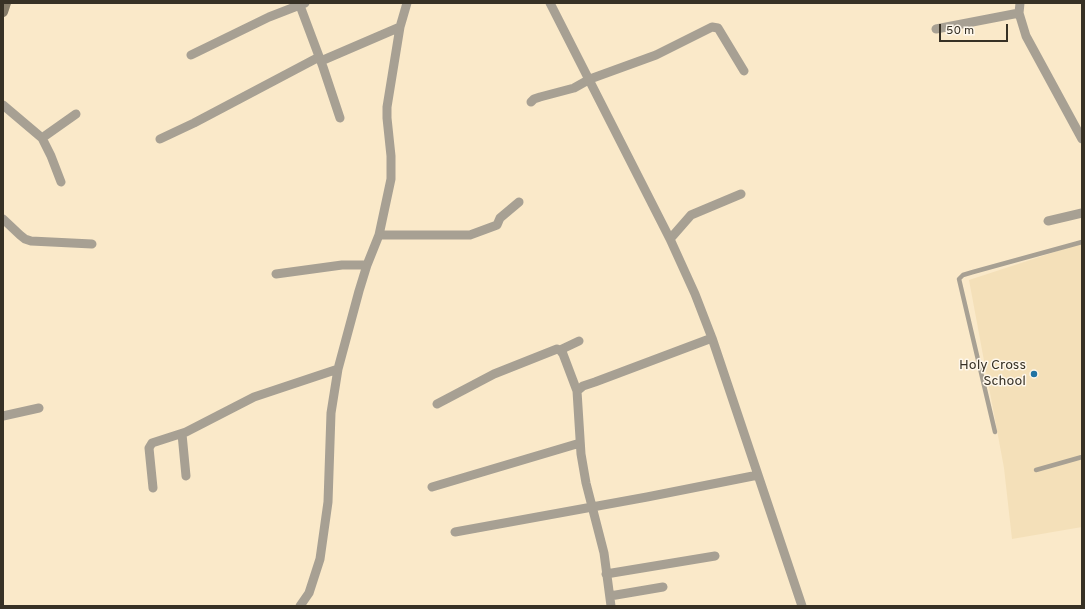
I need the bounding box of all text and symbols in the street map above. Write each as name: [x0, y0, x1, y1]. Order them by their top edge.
scale bar: [941, 16, 1010, 42]
text: 50 m: [946, 23, 974, 39]
place label: Holy Cross School: [959, 358, 1026, 390]
marker: Holy Cross School: [1029, 369, 1039, 379]

